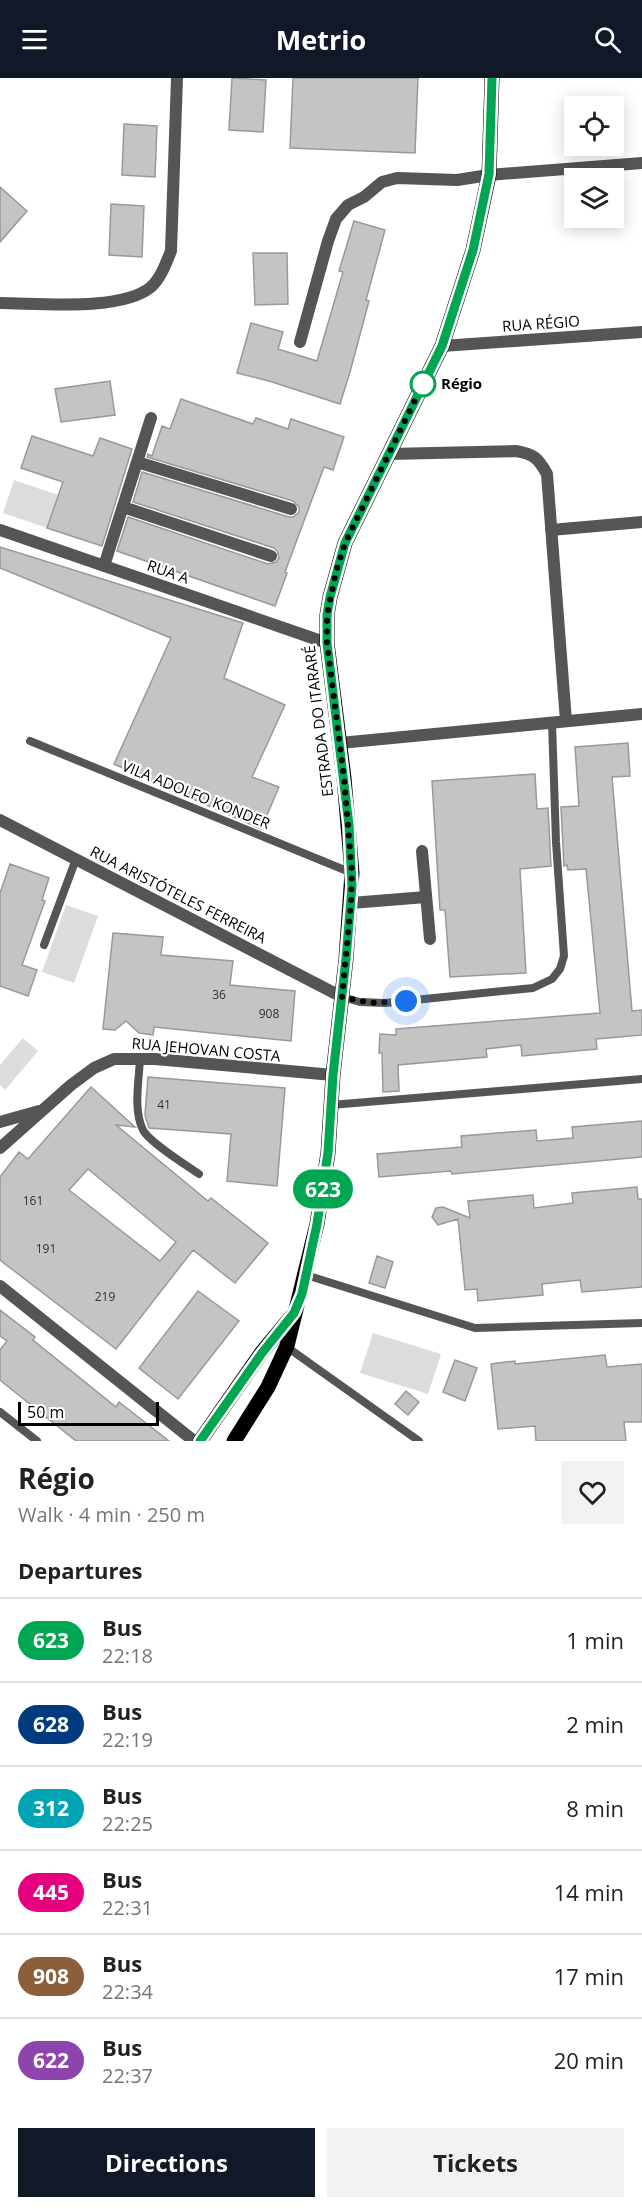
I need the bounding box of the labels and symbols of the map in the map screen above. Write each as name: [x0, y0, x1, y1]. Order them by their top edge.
street label: RUA RÉGIO: [501, 310, 581, 336]
marker: Régio: [410, 371, 436, 397]
place label: Régio: [441, 373, 482, 393]
street label: RUA A: [145, 555, 192, 588]
street label: ESTRADA DO ITARARÉ: [299, 644, 337, 798]
street label: VILA ADOLFO KONDER: [119, 755, 274, 833]
street label: RUA ARISTÓTELES FERREIRA: [87, 841, 271, 948]
house number: 36: [212, 986, 226, 1003]
your location: [391, 986, 421, 1016]
house number: 908: [259, 1005, 279, 1022]
street label: RUA JEHOVAN COSTA: [131, 1033, 282, 1066]
house number: 41: [157, 1096, 171, 1113]
line badge: 623: [288, 1170, 358, 1208]
house number: 161: [23, 1192, 43, 1209]
house number: 191: [36, 1240, 56, 1257]
house number: 219: [95, 1288, 115, 1305]
scale bar: [18, 1399, 159, 1426]

